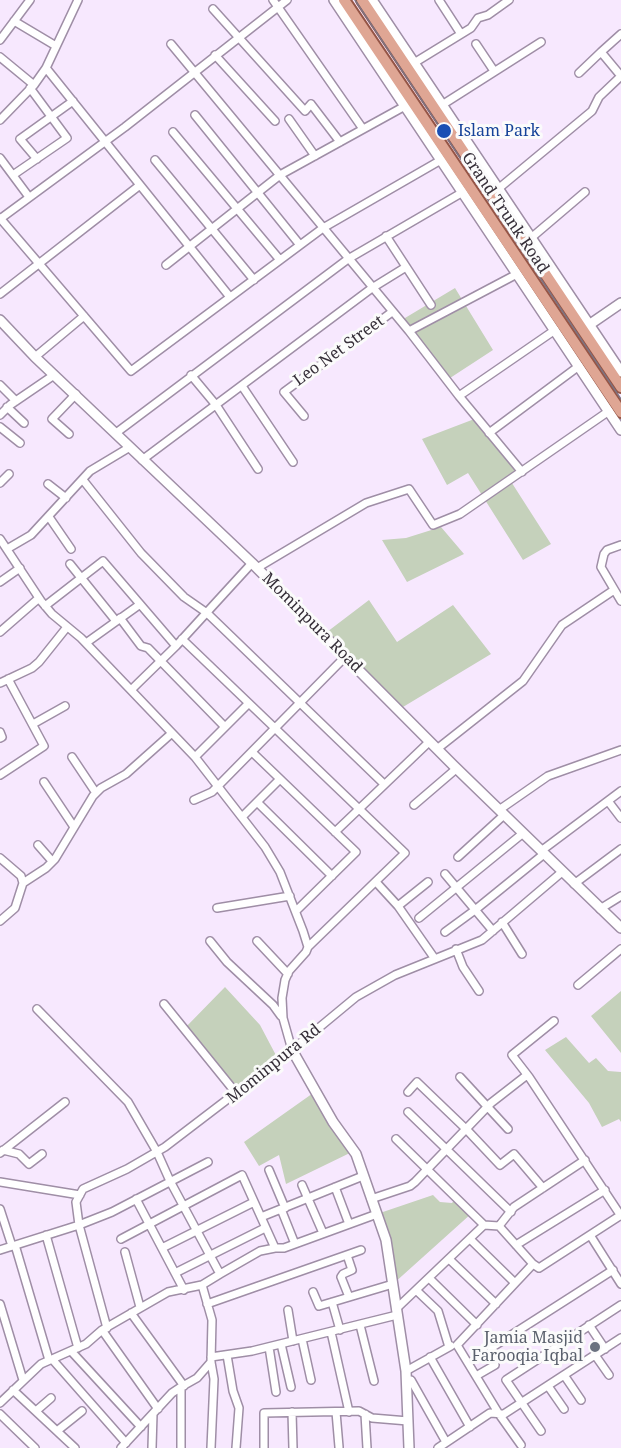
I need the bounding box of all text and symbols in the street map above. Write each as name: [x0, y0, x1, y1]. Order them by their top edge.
place label: Islam Park: [458, 121, 540, 141]
marker: Islam Park: [435, 122, 453, 140]
street label: Grand Trunk Road: [457, 149, 553, 277]
street label: Leo Net Street: [290, 312, 388, 390]
street label: Mominpura Road: [258, 569, 366, 677]
street label: Mominpura Rd: [223, 1020, 325, 1108]
place label: Jamia Masjid Farooqia Iqbal: [472, 1328, 583, 1366]
marker: Jamia Masjid Farooqia Iqbal: [588, 1340, 602, 1354]

